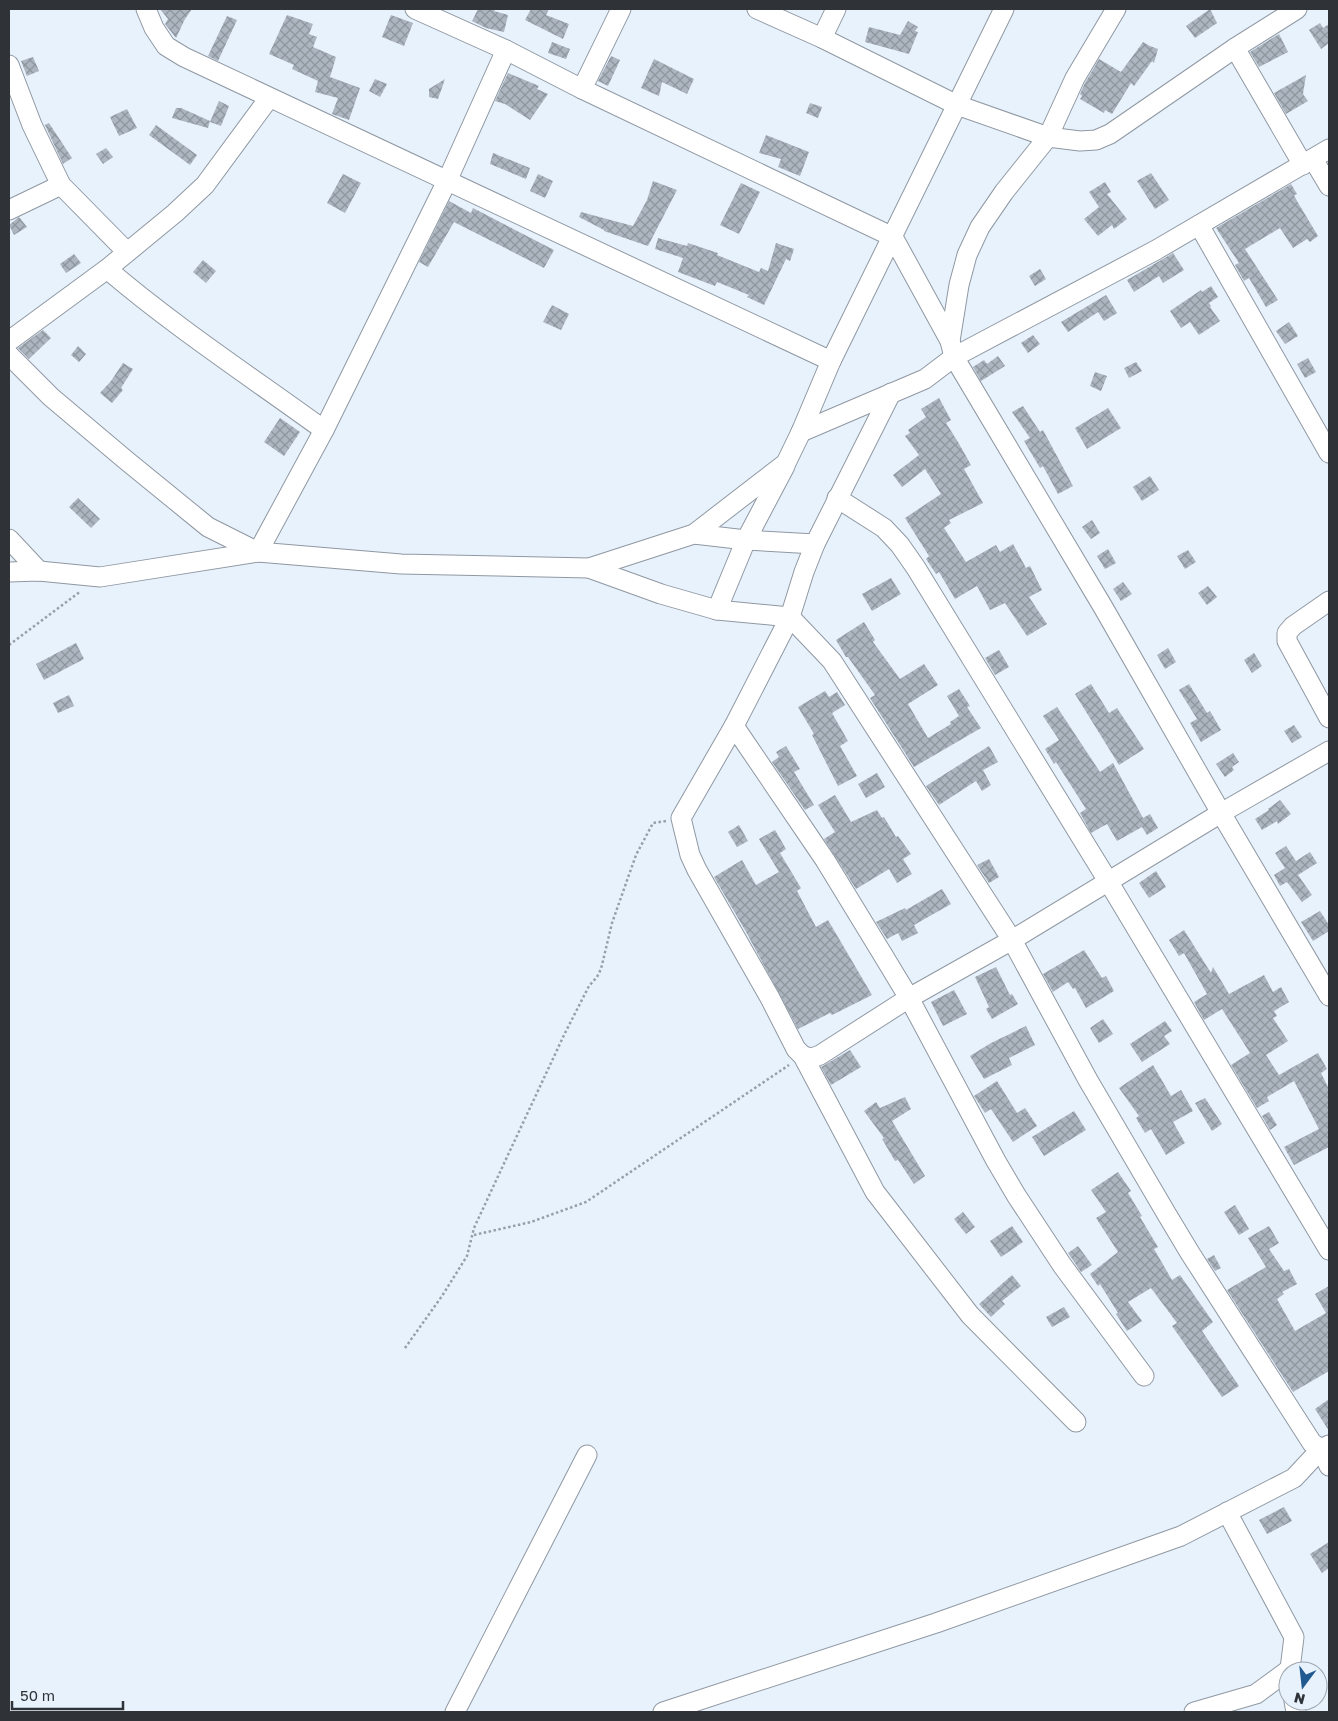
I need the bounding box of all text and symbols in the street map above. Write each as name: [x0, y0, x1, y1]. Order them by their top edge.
north arrow: [1278, 1661, 1328, 1711]
scale bar: [12, 1678, 124, 1710]
text: 50 m: [20, 1686, 55, 1704]
text: N: [1292, 1689, 1307, 1709]

